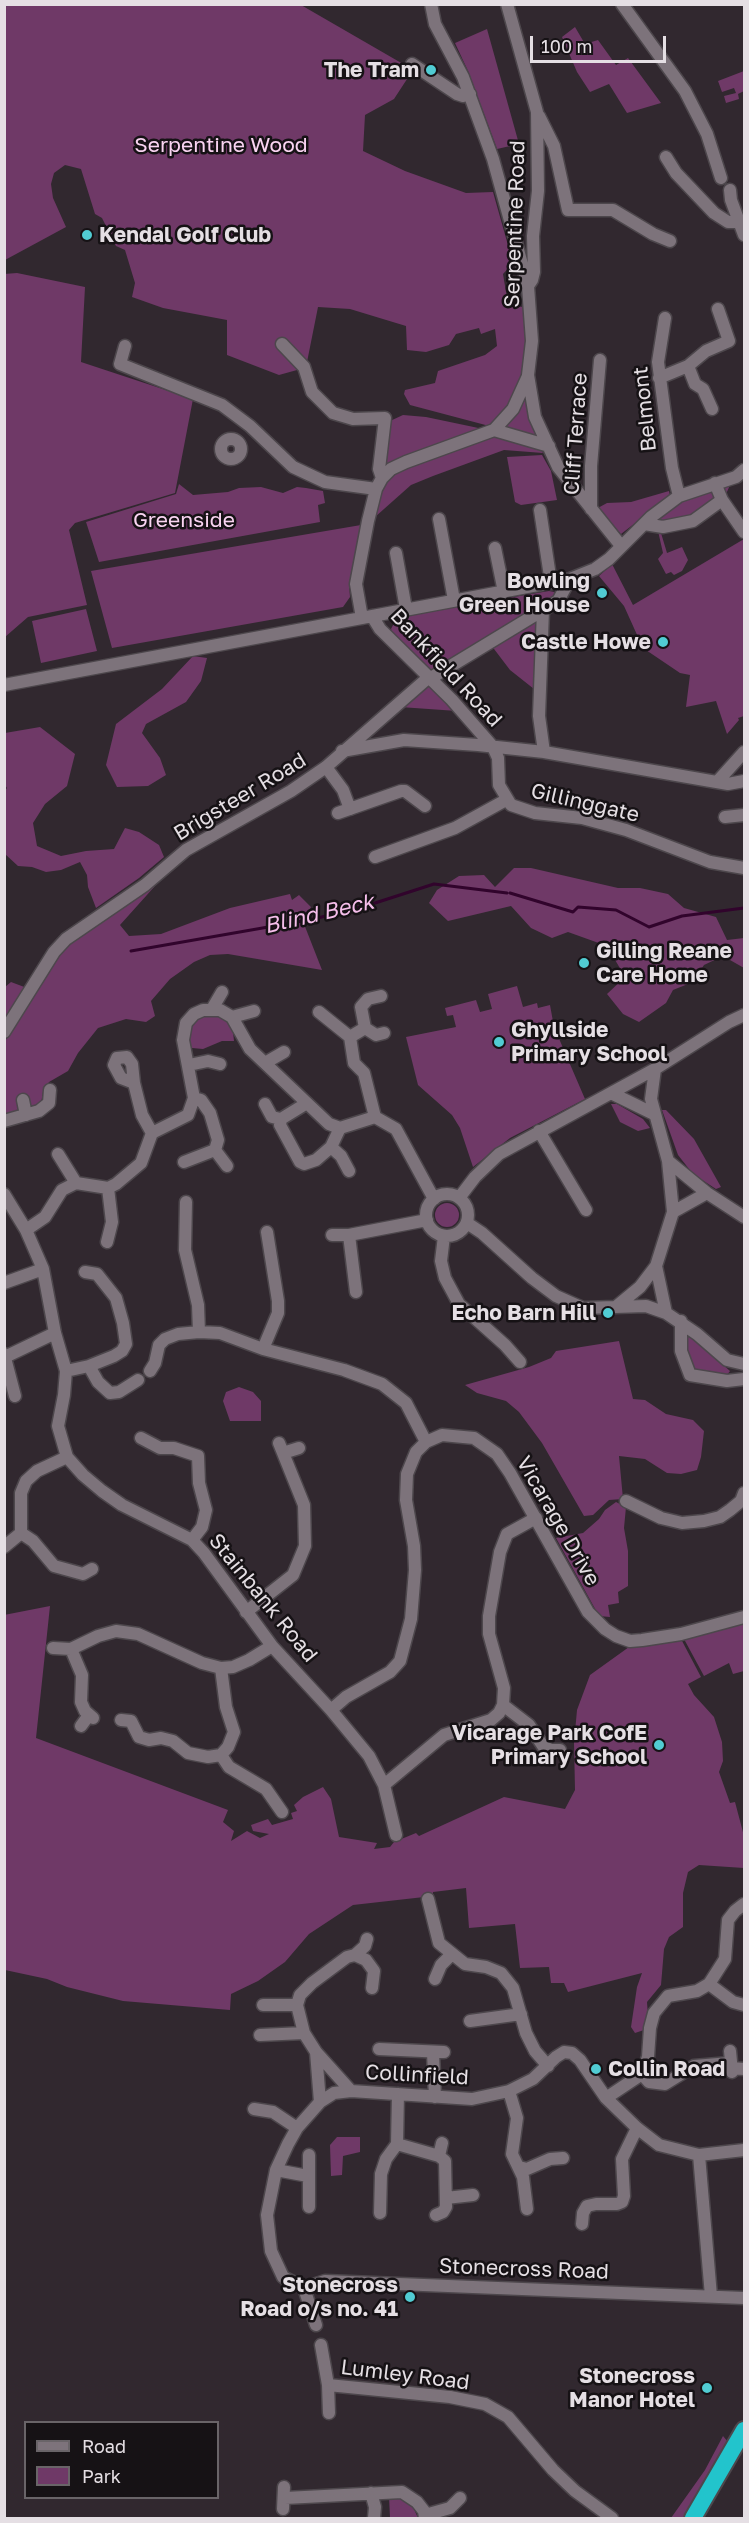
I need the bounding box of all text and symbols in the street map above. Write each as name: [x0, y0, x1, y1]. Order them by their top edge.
scale bar: [533, 24, 670, 62]
text: 100 m: [541, 35, 592, 57]
place label: The Tram: [324, 57, 419, 83]
marker: The Tram: [424, 63, 438, 77]
park label: Serpentine Wood: [134, 132, 308, 158]
street label: Serpentine Road: [499, 140, 531, 308]
place label: Kendal Golf Club: [99, 222, 271, 248]
marker: Kendal Golf Club: [80, 228, 94, 242]
street label: Belmont: [628, 365, 662, 453]
street label: Cliff Terrace: [559, 372, 593, 496]
park label: Greenside: [133, 507, 235, 533]
place label: Bowling Green House: [459, 568, 590, 618]
marker: Bowling Green House: [595, 586, 609, 600]
street label: Bankfield Road: [385, 604, 507, 732]
place label: Castle Howe: [521, 629, 651, 655]
marker: Castle Howe: [656, 635, 670, 649]
street label: Brigsteer Road: [169, 748, 311, 846]
street label: Gillinggate: [528, 778, 642, 828]
water label: Blind Beck: [261, 889, 377, 939]
place label: Gilling Reane Care Home: [596, 938, 732, 988]
marker: Gilling Reane Care Home: [577, 956, 591, 970]
place label: Ghyllside Primary School: [511, 1017, 667, 1067]
marker: Ghyllside Primary School: [492, 1035, 506, 1049]
place label: Echo Barn Hill: [451, 1300, 596, 1326]
marker: Echo Barn Hill: [601, 1306, 615, 1320]
street label: Vicarage Drive: [511, 1452, 605, 1590]
street label: Stainbank Road: [203, 1529, 323, 1667]
place label: Vicarage Park CofE Primary School: [452, 1720, 647, 1770]
marker: Vicarage Park CofE Primary School: [652, 1738, 666, 1752]
place label: Collin Road: [608, 2056, 725, 2082]
street label: Collinfield: [365, 2060, 469, 2090]
marker: Collin Road: [589, 2062, 603, 2076]
street label: Stonecross Road: [439, 2253, 609, 2285]
place label: Stonecross Road o/s no. 41: [240, 2272, 398, 2322]
marker: Stonecross Road o/s no. 41: [403, 2290, 417, 2304]
street label: Lumley Road: [339, 2355, 471, 2395]
place label: Stonecross Manor Hotel: [569, 2363, 695, 2413]
marker: Stonecross Manor Hotel: [700, 2381, 714, 2395]
legend: [24, 2421, 219, 2499]
text: Road: [82, 2435, 126, 2457]
text: Park: [82, 2465, 121, 2487]

